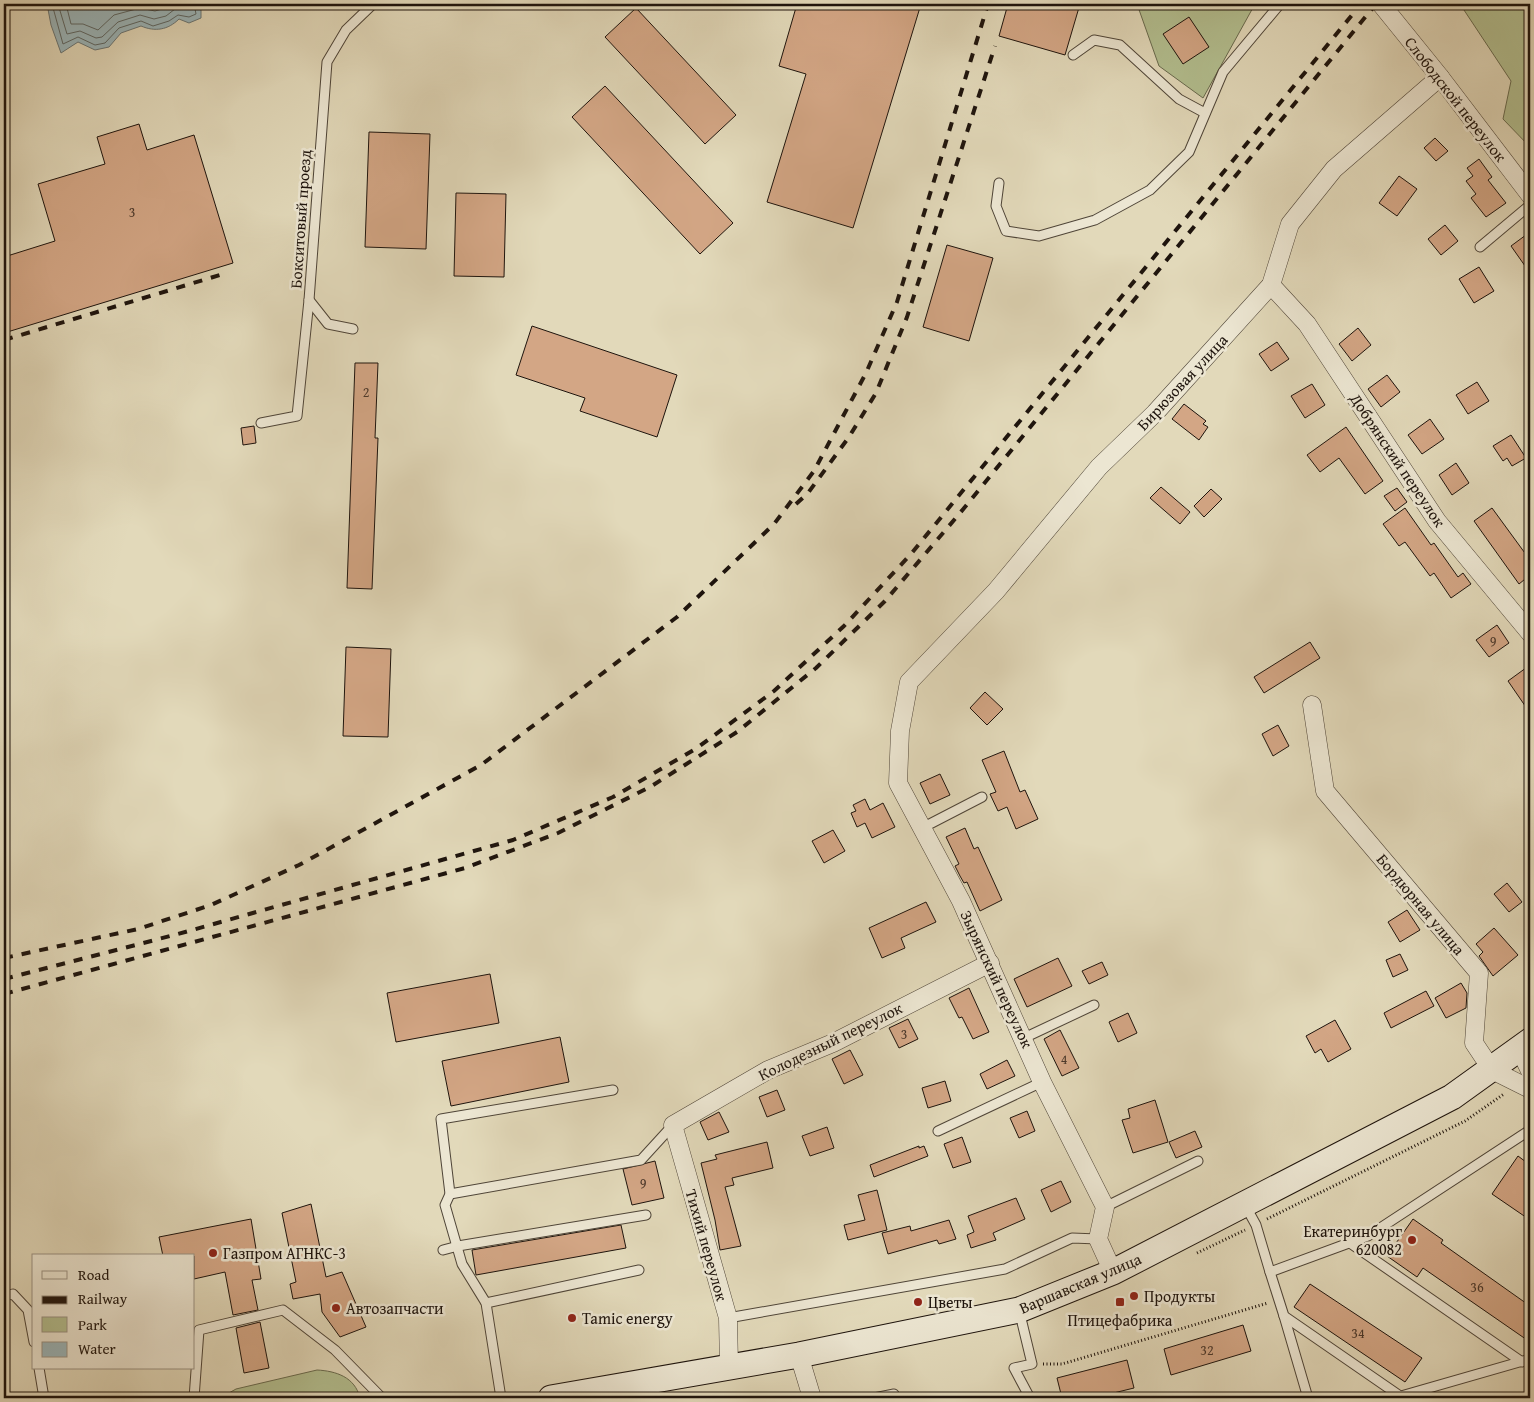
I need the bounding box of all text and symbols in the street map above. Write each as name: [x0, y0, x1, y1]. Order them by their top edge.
street label: Слободской переулок: [1399, 31, 1513, 167]
street label: Бокситовый проезд: [283, 148, 317, 289]
house number: 3: [129, 202, 135, 222]
street label: Бирюзовая улица: [1131, 328, 1233, 436]
house number: 2: [363, 382, 369, 402]
street label: Добрянский переулок: [1344, 387, 1452, 532]
house number: 9: [1490, 631, 1497, 651]
street label: Бордюрная улица: [1371, 848, 1471, 960]
street label: Зырянский переулок: [954, 906, 1040, 1052]
street label: Колодезный переулок: [754, 995, 907, 1086]
house number: 3: [901, 1024, 907, 1044]
house number: 4: [1061, 1049, 1068, 1069]
house number: 9: [640, 1173, 647, 1193]
street label: Тихий переулок: [680, 1186, 735, 1304]
place label: Екатеринбург 620082: [1304, 1219, 1402, 1261]
marker: Екатеринбург 620082: [1406, 1234, 1418, 1246]
place label: Газпром АГНКС-3: [223, 1241, 346, 1265]
street label: Варшавская улица: [1015, 1246, 1145, 1320]
marker: Газпром АГНКС-3: [207, 1247, 219, 1259]
legend: [32, 1254, 195, 1370]
text: Road: [78, 1264, 109, 1285]
house number: 36: [1470, 1277, 1484, 1297]
place label: Продукты: [1144, 1284, 1215, 1308]
text: Railway: [78, 1288, 128, 1309]
place label: Цветы: [928, 1290, 973, 1314]
marker: Продукты: [1128, 1290, 1140, 1302]
place label: Автозапчасти: [346, 1296, 444, 1320]
marker: Цветы: [912, 1296, 924, 1308]
marker: Птицефабрика: [1114, 1296, 1126, 1308]
marker: Автозапчасти: [330, 1302, 342, 1314]
place label: Tamic energy: [582, 1306, 673, 1330]
place label: Птицефабрика: [1068, 1308, 1173, 1332]
marker: Tamic energy: [566, 1312, 578, 1324]
text: Park: [78, 1314, 107, 1335]
house number: 34: [1351, 1323, 1365, 1343]
text: Water: [78, 1338, 116, 1359]
house number: 32: [1200, 1340, 1214, 1360]

